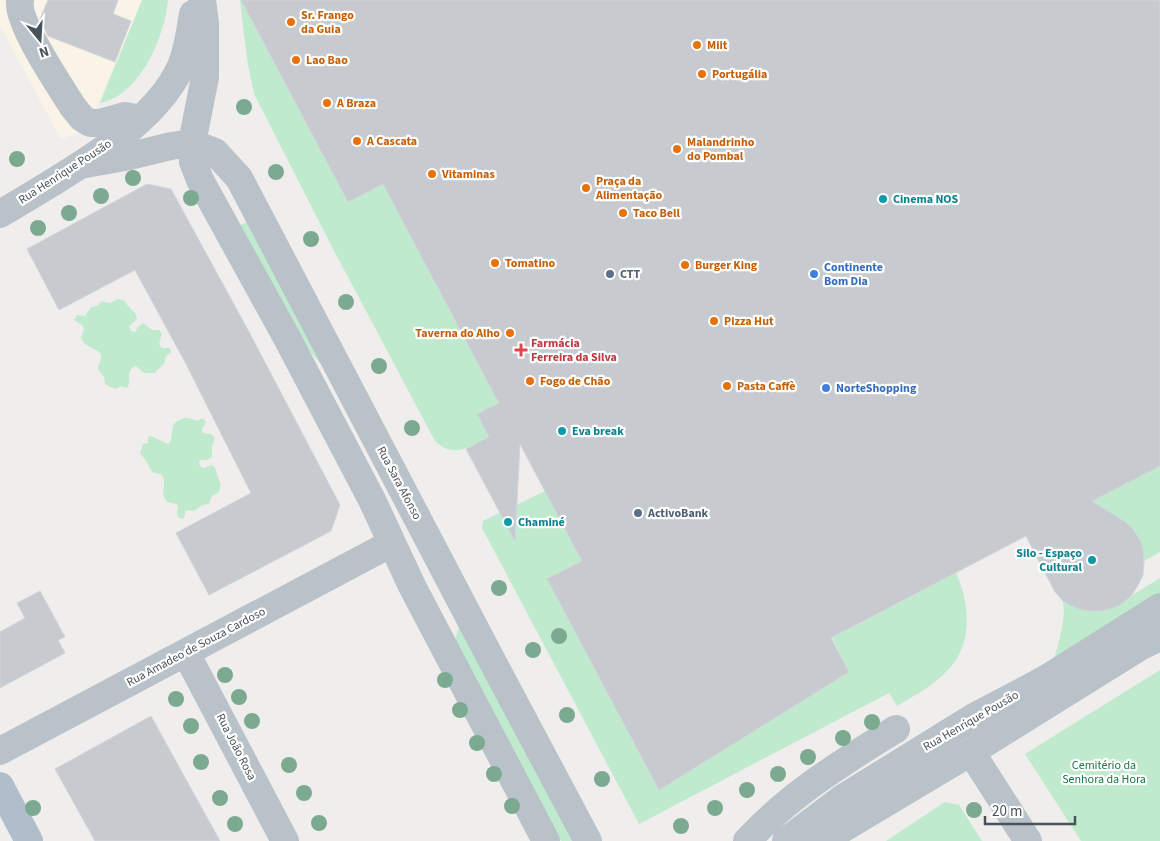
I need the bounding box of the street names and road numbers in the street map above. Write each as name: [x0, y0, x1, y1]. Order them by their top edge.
street label: Rua Henrique Pousão: [15, 135, 115, 209]
street label: Rua Sara Afonso: [372, 443, 426, 523]
street label: Rua Amadeo de Souza Cardoso: [123, 603, 269, 691]
street label: Rua Henrique Pousão: [920, 687, 1022, 755]
street label: Rua João Rosa: [212, 711, 260, 783]

